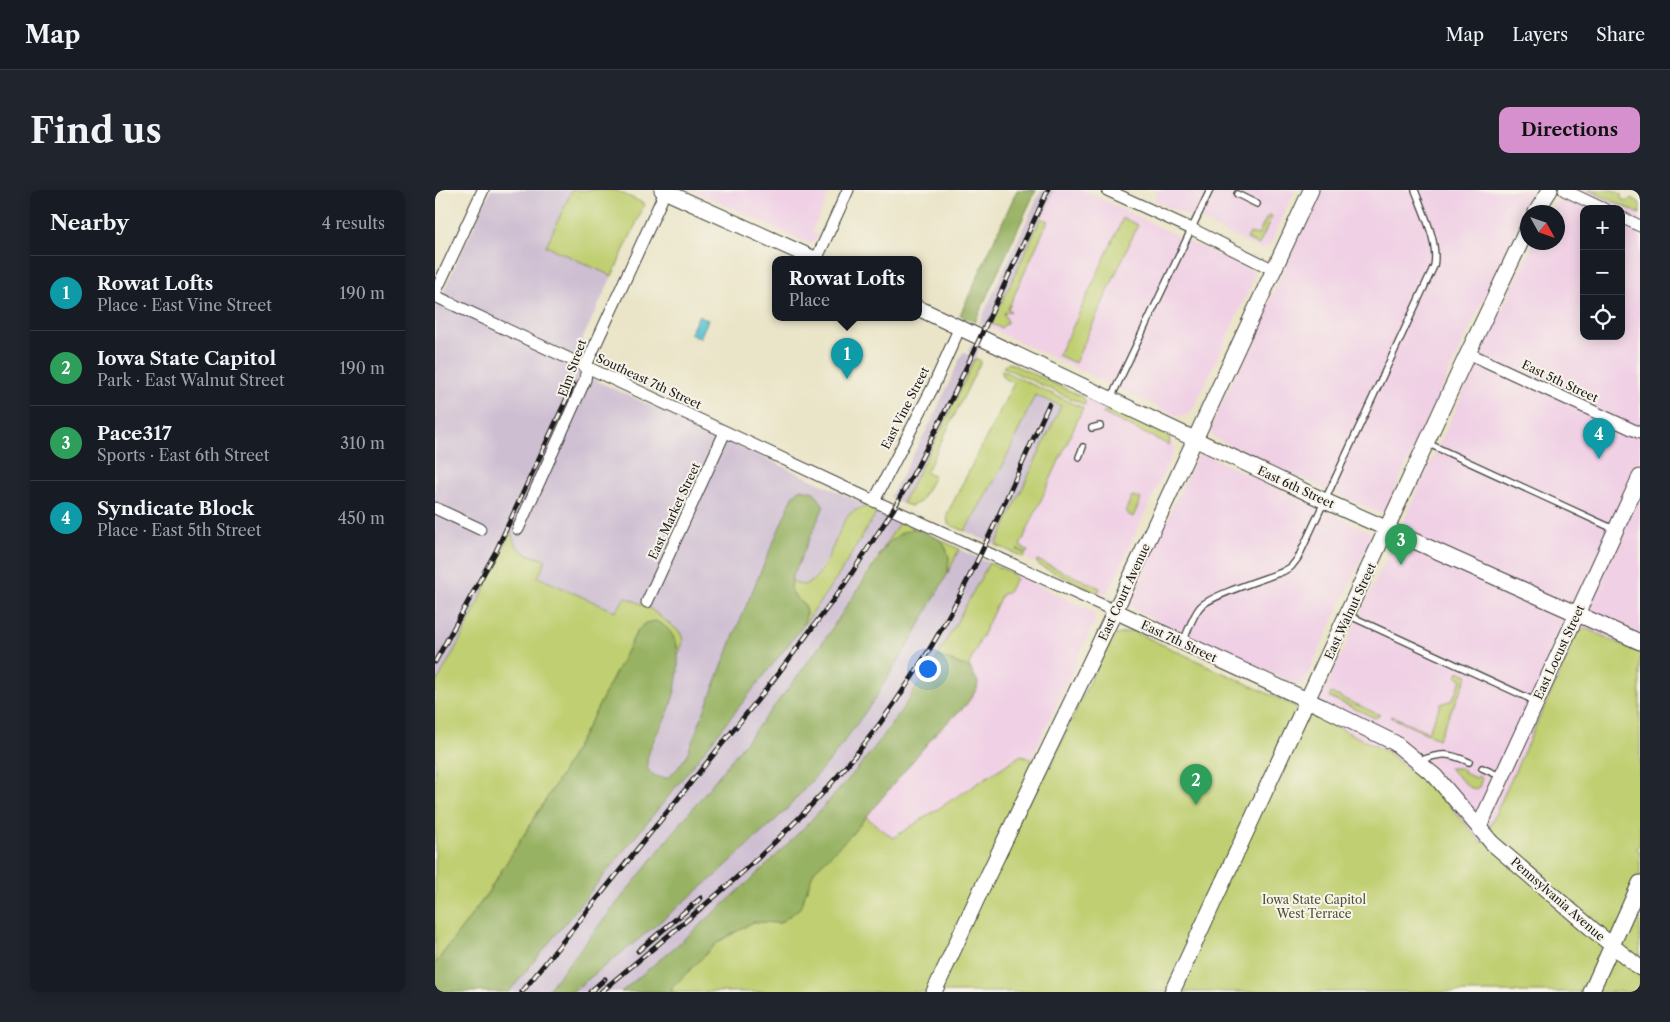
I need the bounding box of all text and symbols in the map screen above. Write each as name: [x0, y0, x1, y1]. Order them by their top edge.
text: Map: [25, 20, 80, 49]
text: Map: [1446, 24, 1484, 46]
text: Layers: [1512, 24, 1568, 46]
text: Share: [1596, 24, 1645, 46]
button: Directions: [1499, 107, 1640, 153]
text: Find us: [30, 109, 162, 152]
north arrow: [1520, 205, 1565, 250]
map controls: [1580, 205, 1625, 340]
button: +: [1580, 205, 1625, 250]
text: Nearby: [50, 210, 129, 235]
text: 4 results: [322, 213, 385, 233]
button: −: [1580, 250, 1625, 295]
popup: [772, 256, 922, 321]
text: Rowat Lofts: [789, 267, 905, 290]
text: Rowat Lofts: [97, 272, 213, 295]
text: 1: [62, 283, 70, 303]
text: 190 m: [340, 283, 385, 303]
text: Place: [789, 290, 830, 310]
text: Place · East Vine Street: [97, 295, 272, 315]
button: locate: [1580, 295, 1625, 340]
street label: Elm Street: [555, 336, 590, 399]
pin: 1: [831, 338, 863, 379]
text: Iowa State Capitol: [97, 347, 276, 370]
street label: Southeast 7th Street: [594, 350, 705, 412]
street label: East 5th Street: [1519, 357, 1601, 406]
text: 2: [61, 358, 71, 378]
text: 190 m: [340, 358, 385, 378]
street label: East Vine Street: [878, 364, 933, 452]
text: Park · East Walnut Street: [97, 370, 285, 390]
pin: 4: [1583, 418, 1615, 459]
text: Pace317: [97, 422, 172, 445]
text: 3: [61, 433, 71, 453]
text: 310 m: [340, 433, 385, 453]
text: Sports · East 6th Street: [97, 445, 270, 465]
street label: East Market Street: [645, 459, 703, 562]
street label: East 6th Street: [1255, 463, 1338, 512]
text: Syndicate Block: [97, 497, 254, 520]
text: 4: [61, 508, 71, 528]
text: 450 m: [338, 508, 385, 528]
text: Place · East 5th Street: [97, 520, 261, 540]
pin: 3: [1385, 524, 1417, 565]
street label: East Court Avenue: [1095, 541, 1153, 643]
street label: East Walnut Street: [1321, 560, 1379, 662]
street label: East Locust Street: [1530, 602, 1588, 702]
street label: East 7th Street: [1139, 617, 1220, 665]
your location: [915, 656, 941, 682]
pin: 2: [1180, 764, 1212, 805]
street label: Pennsylvania Avenue: [1508, 854, 1608, 944]
park label: Iowa State Capitol West Terrace: [1262, 892, 1366, 921]

